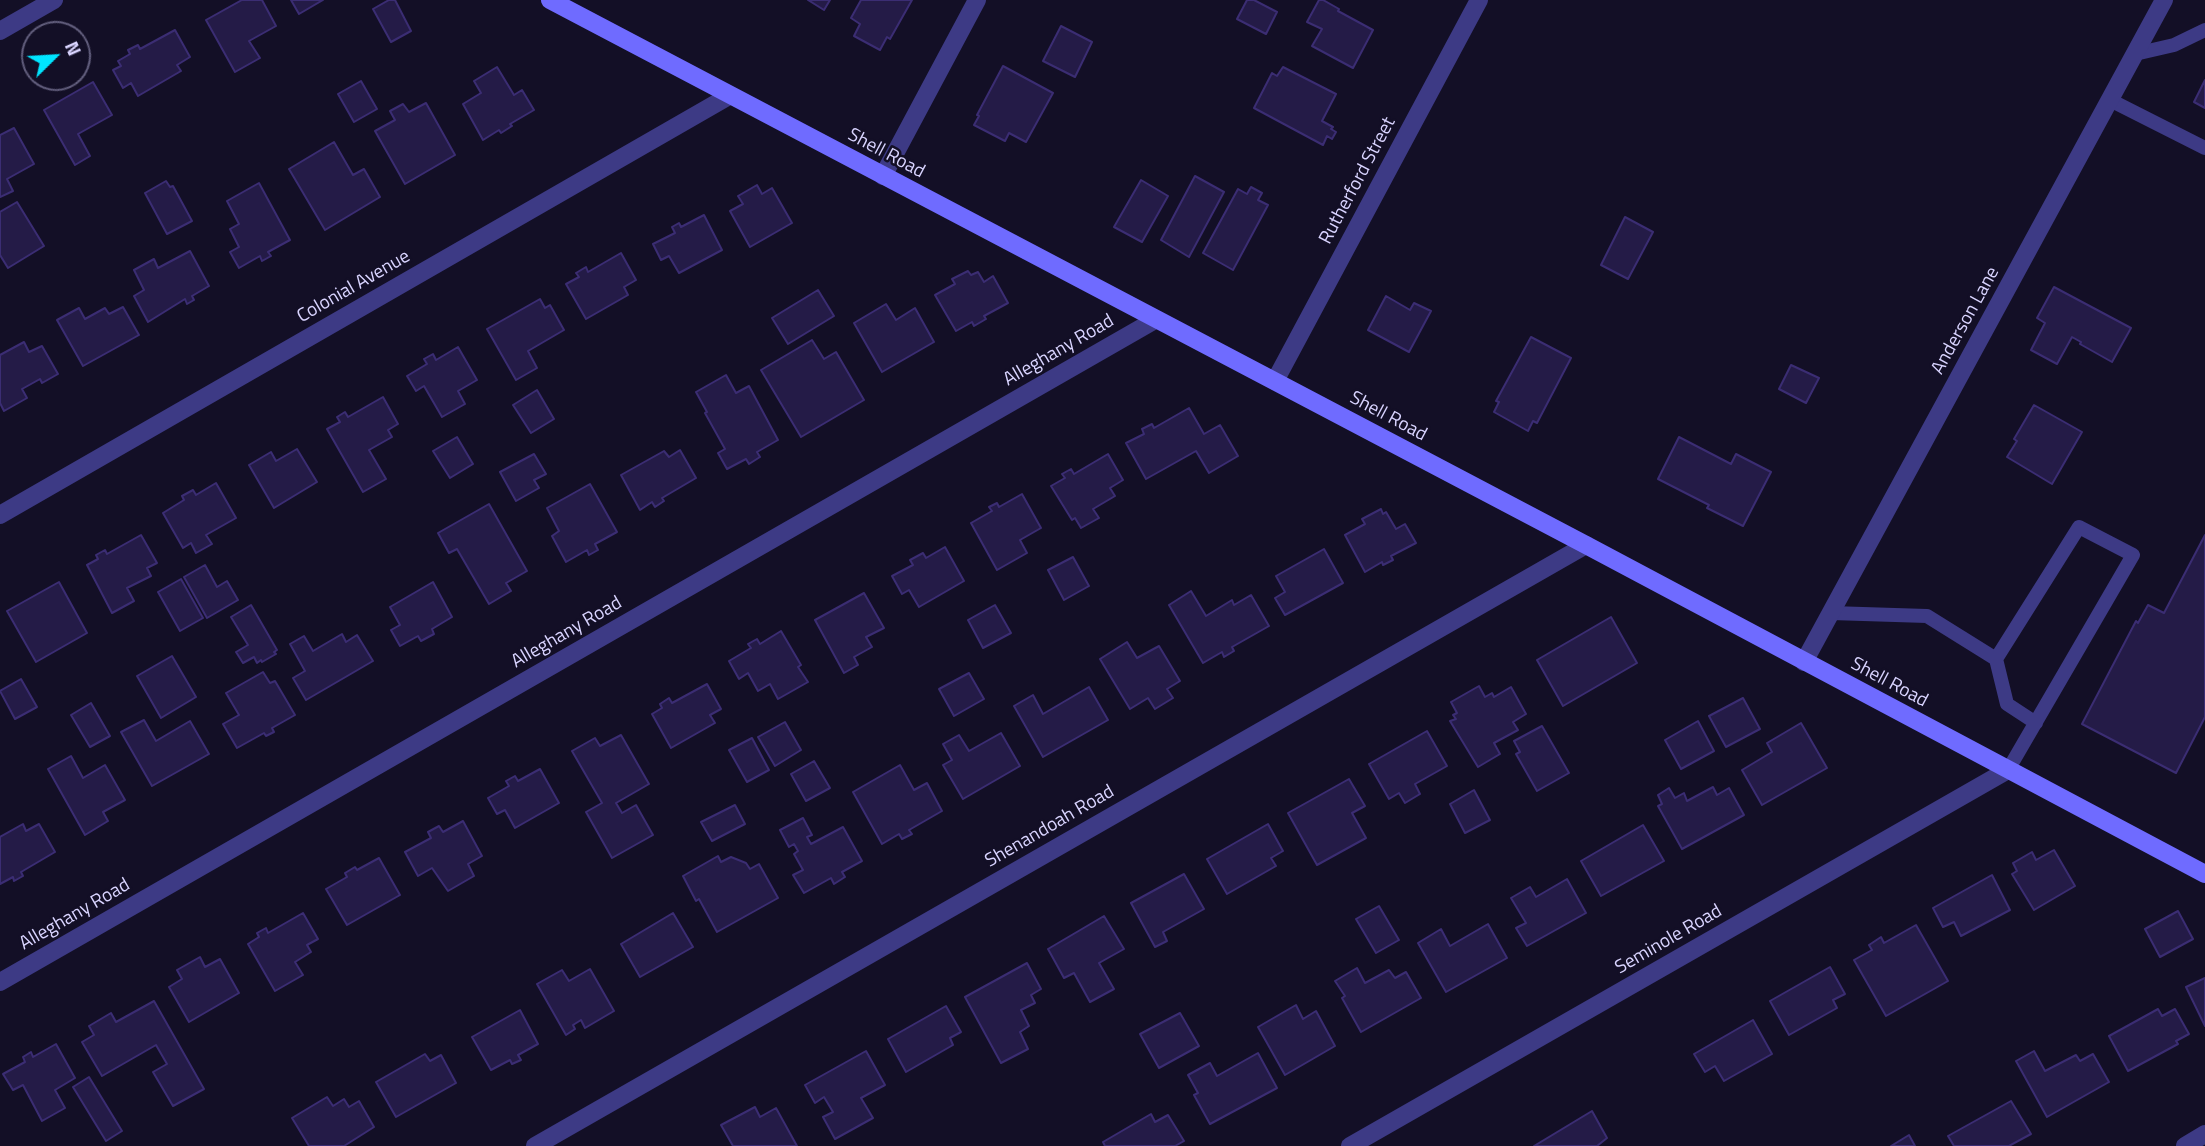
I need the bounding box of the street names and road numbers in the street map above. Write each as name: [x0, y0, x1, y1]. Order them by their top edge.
street label: Rutherford Street: [1315, 114, 1401, 248]
street label: Shell Road: [843, 124, 929, 184]
street label: Colonial Avenue: [294, 246, 414, 328]
street label: Anderson Lane: [1927, 263, 2005, 379]
street label: Alleghany Road: [1000, 310, 1118, 392]
street label: Shell Road: [1345, 387, 1431, 447]
street label: Alleghany Road: [508, 592, 626, 674]
street label: Shell Road: [1846, 653, 1932, 713]
street label: Shenandoah Road: [981, 781, 1119, 873]
street label: Alleghany Road: [16, 874, 134, 956]
street label: Seminole Road: [1612, 900, 1726, 980]

